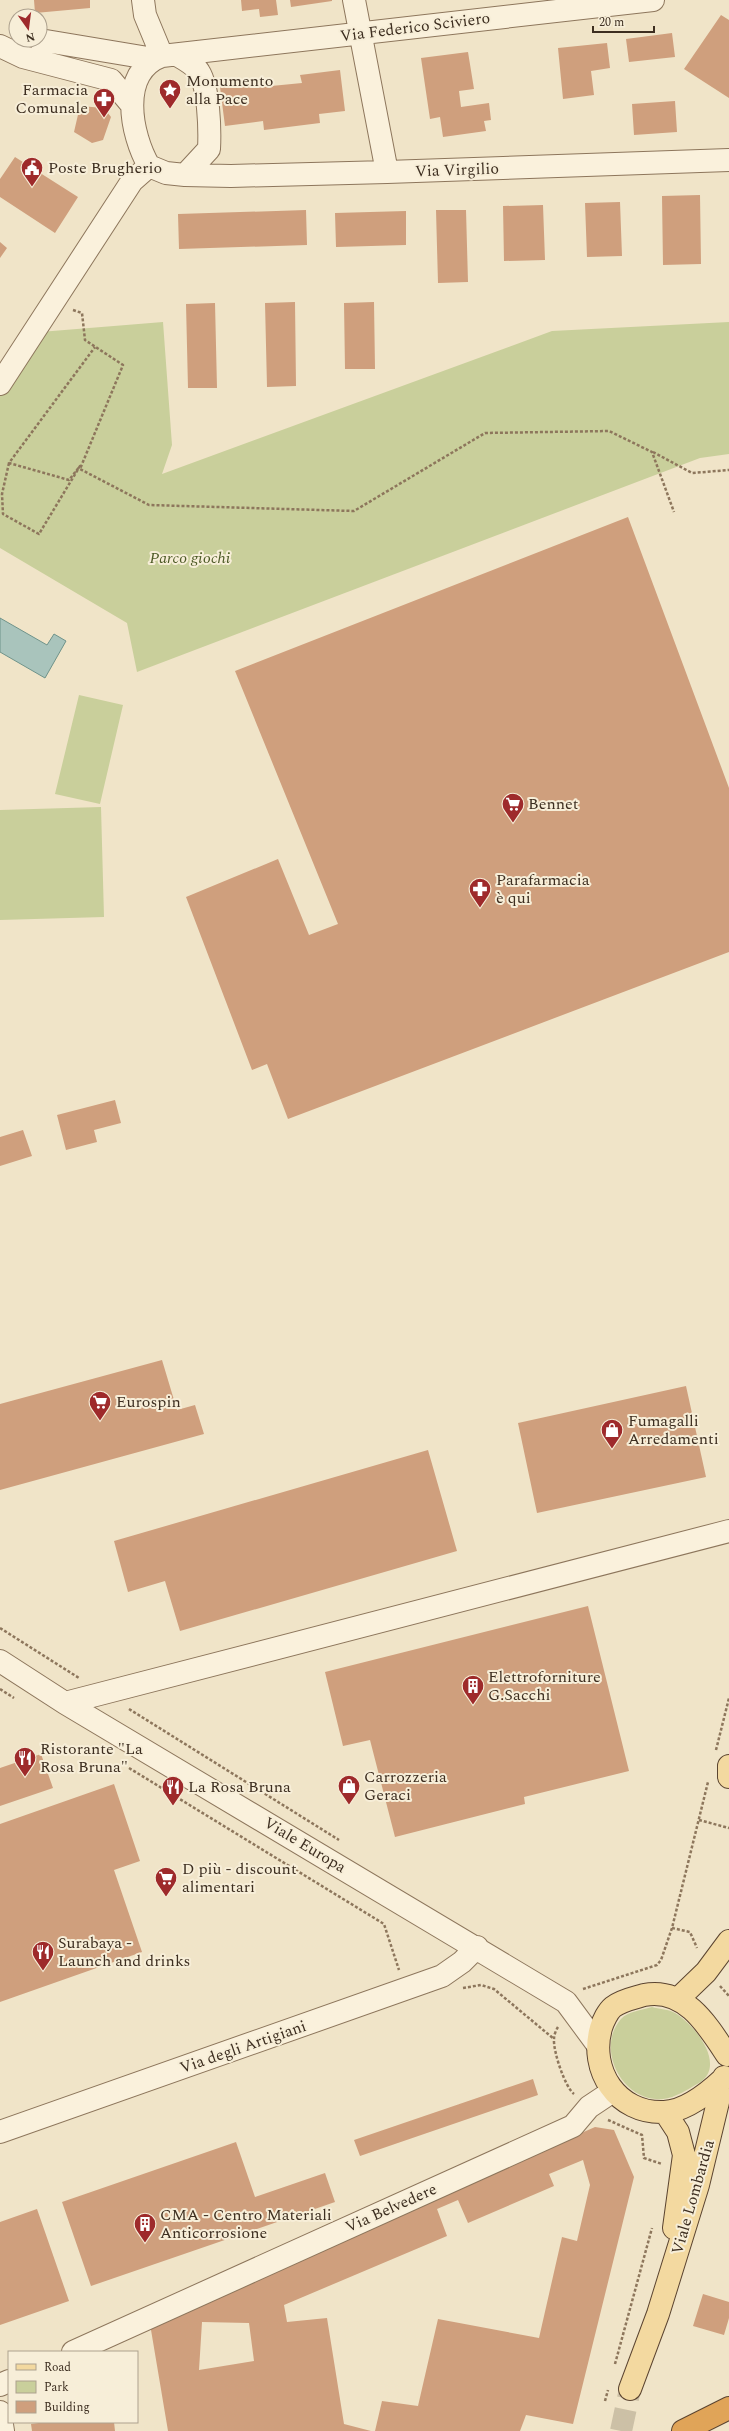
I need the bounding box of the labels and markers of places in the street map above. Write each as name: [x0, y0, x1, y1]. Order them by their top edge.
place label: Monumento alla Pace: [186, 69, 273, 111]
place icon: Monumento alla Pace: [157, 77, 183, 110]
place label: Farmacia Comunale: [16, 78, 88, 120]
pharmacy icon: Farmacia Comunale: [91, 86, 117, 119]
public building icon: Poste Brugherio: [19, 155, 45, 188]
place label: Poste Brugherio: [48, 156, 162, 180]
supermarket icon: Bennet: [500, 791, 526, 824]
place label: Bennet: [528, 792, 579, 816]
place label: Parafarmacia è qui: [496, 868, 590, 910]
pharmacy icon: Parafarmacia è qui: [467, 876, 493, 909]
supermarket icon: Eurospin: [87, 1389, 113, 1422]
place label: Eurospin: [116, 1390, 181, 1414]
place label: Fumagalli Arredamenti: [628, 1409, 719, 1451]
shop icon: Fumagalli Arredamenti: [599, 1417, 625, 1450]
place label: Elettroforniture G.Sacchi: [488, 1665, 601, 1707]
building icon: Elettroforniture G.Sacchi: [460, 1673, 486, 1706]
place label: Ristorante "La Rosa Bruna": [40, 1737, 143, 1779]
restaurant icon: Ristorante "La Rosa Bruna": [12, 1745, 38, 1778]
place label: Carrozzeria Geraci: [364, 1765, 447, 1807]
shop icon: Carrozzeria Geraci: [336, 1773, 362, 1806]
restaurant icon: La Rosa Bruna: [160, 1774, 186, 1807]
place label: La Rosa Bruna: [188, 1775, 291, 1799]
place label: D più - discount alimentari: [182, 1857, 297, 1899]
supermarket icon: D più - discount alimentari: [153, 1865, 179, 1898]
place label: Surabaya - Launch and drinks: [58, 1931, 190, 1973]
restaurant icon: Surabaya - Launch and drinks: [30, 1939, 56, 1972]
place label: CMA - Centro Materiali Anticorrosione: [160, 2203, 332, 2245]
building icon: CMA - Centro Materiali Anticorrosione: [132, 2211, 158, 2244]

